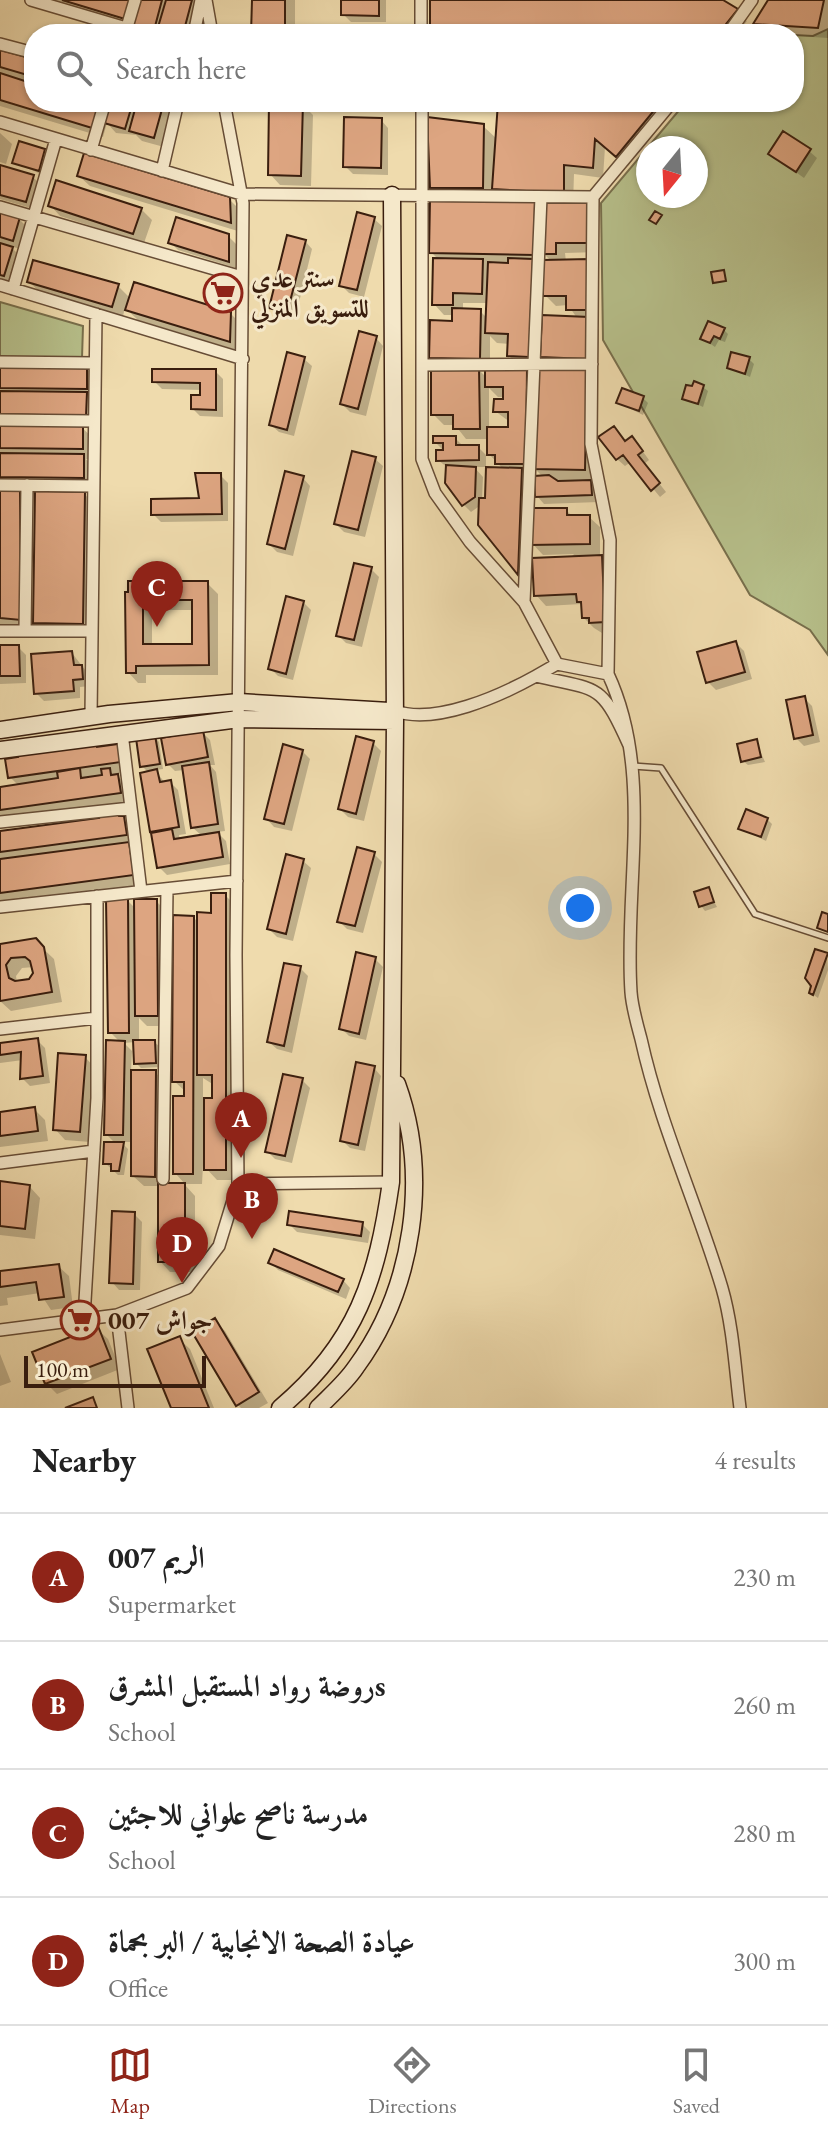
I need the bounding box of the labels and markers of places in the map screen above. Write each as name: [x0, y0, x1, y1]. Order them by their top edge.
place label: سنتر عدي للتسويق المنزلي: [250, 261, 369, 330]
supermarket icon: سنتر عدي للتسويق المنزلي: [202, 272, 244, 314]
pin: C: [131, 561, 183, 627]
pin: A: [215, 1092, 267, 1158]
pin: B: [226, 1173, 278, 1239]
pin: D: [156, 1217, 208, 1283]
supermarket icon: جواش 007: [59, 1299, 101, 1341]
place label: جواش 007: [108, 1303, 213, 1337]

